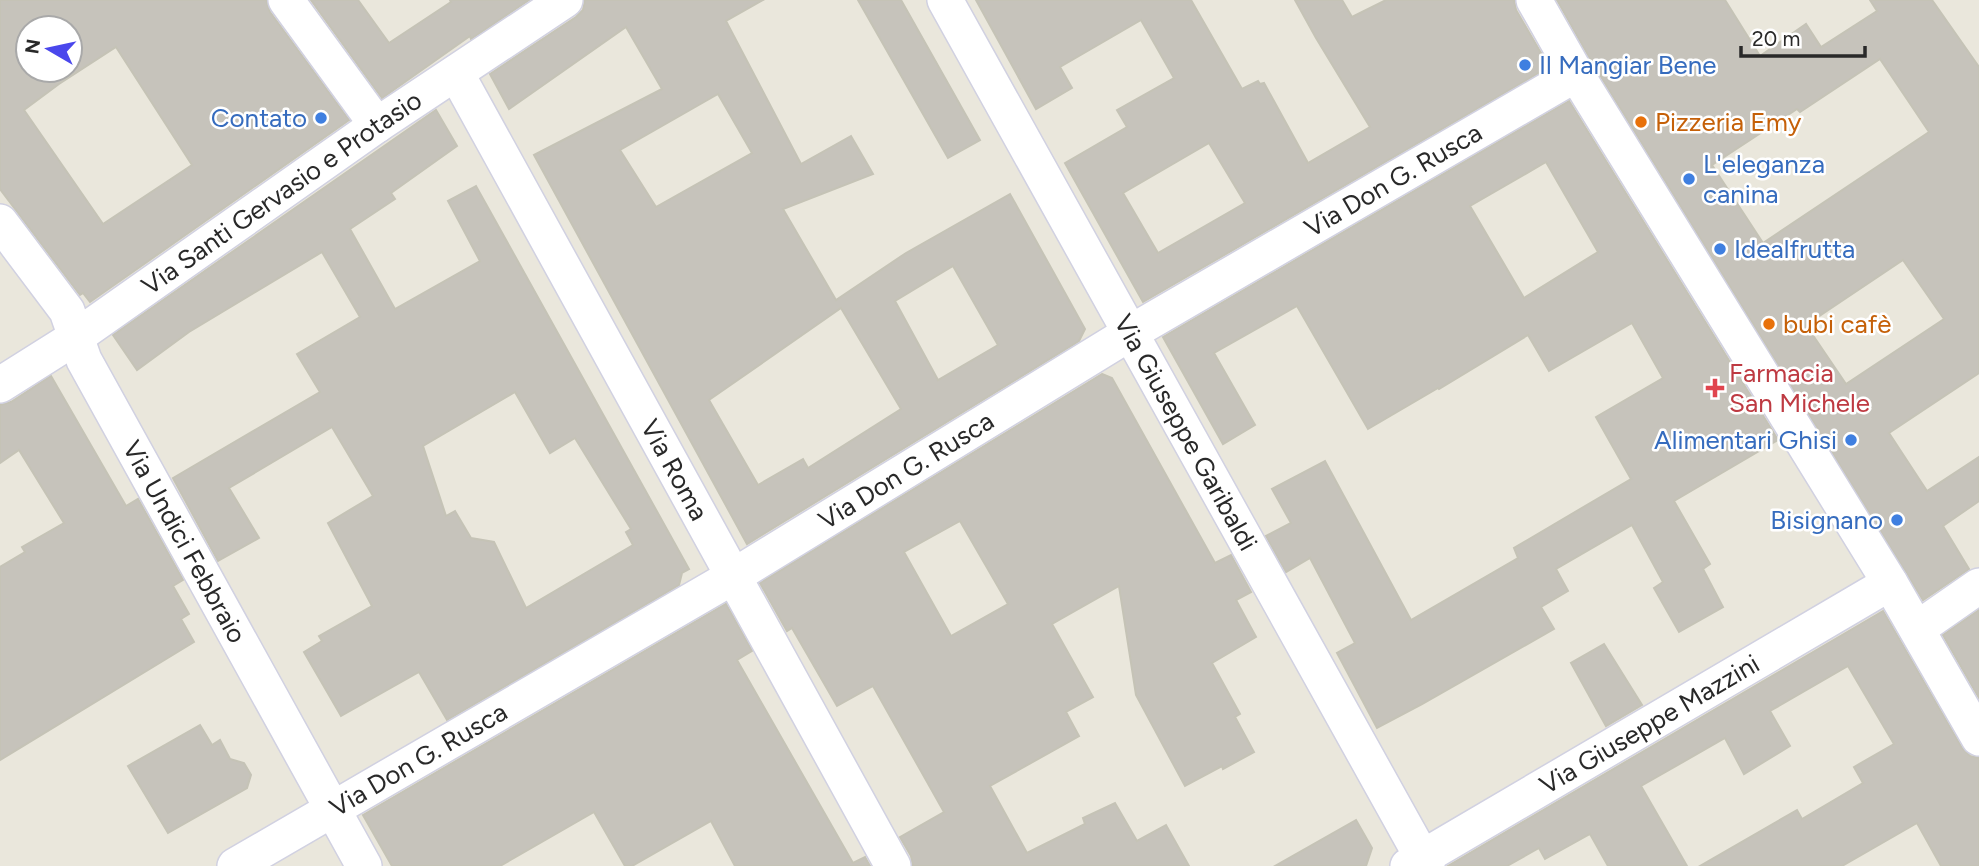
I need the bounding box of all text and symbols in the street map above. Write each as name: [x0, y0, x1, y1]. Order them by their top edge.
north arrow: [14, 14, 84, 84]
scale bar: [1741, 14, 1865, 58]
text: 20 m: [1752, 26, 1800, 51]
text: N: [20, 37, 45, 55]
place label: Il Mangiar Bene: [1539, 49, 1717, 81]
marker: Il Mangiar Bene: [1517, 57, 1533, 73]
street label: Via Santi Gervasio e Protasio: [135, 84, 428, 302]
place label: Contato: [211, 102, 307, 134]
place label: Pizzeria Emy: [1655, 106, 1802, 138]
marker: Contato: [313, 110, 329, 126]
marker: Pizzeria Emy: [1633, 114, 1649, 130]
street label: Via Don G. Rusca: [1299, 116, 1487, 244]
place label: L'eleganza canina: [1703, 148, 1825, 210]
marker: L'eleganza canina: [1681, 171, 1697, 187]
place label: Idealfrutta: [1734, 233, 1855, 265]
marker: Idealfrutta: [1712, 241, 1728, 257]
place label: bubi cafè: [1783, 308, 1892, 340]
street label: Via Giuseppe Garibaldi: [1107, 309, 1264, 556]
marker: bubi cafè: [1761, 316, 1777, 332]
place label: Farmacia San Michele: [1729, 357, 1870, 419]
marker: Farmacia San Michele: [1707, 380, 1723, 396]
street label: Via Don G. Rusca: [813, 405, 999, 536]
street label: Via Roma: [634, 414, 715, 526]
place label: Alimentari Ghisi: [1654, 424, 1837, 456]
marker: Alimentari Ghisi: [1843, 432, 1859, 448]
street label: Via Undici Febbraio: [116, 435, 253, 649]
place label: Bisignano: [1770, 504, 1883, 536]
marker: Bisignano: [1889, 512, 1905, 528]
street label: Via Giuseppe Mazzini: [1534, 647, 1765, 801]
street label: Via Don G. Rusca: [324, 695, 513, 823]

